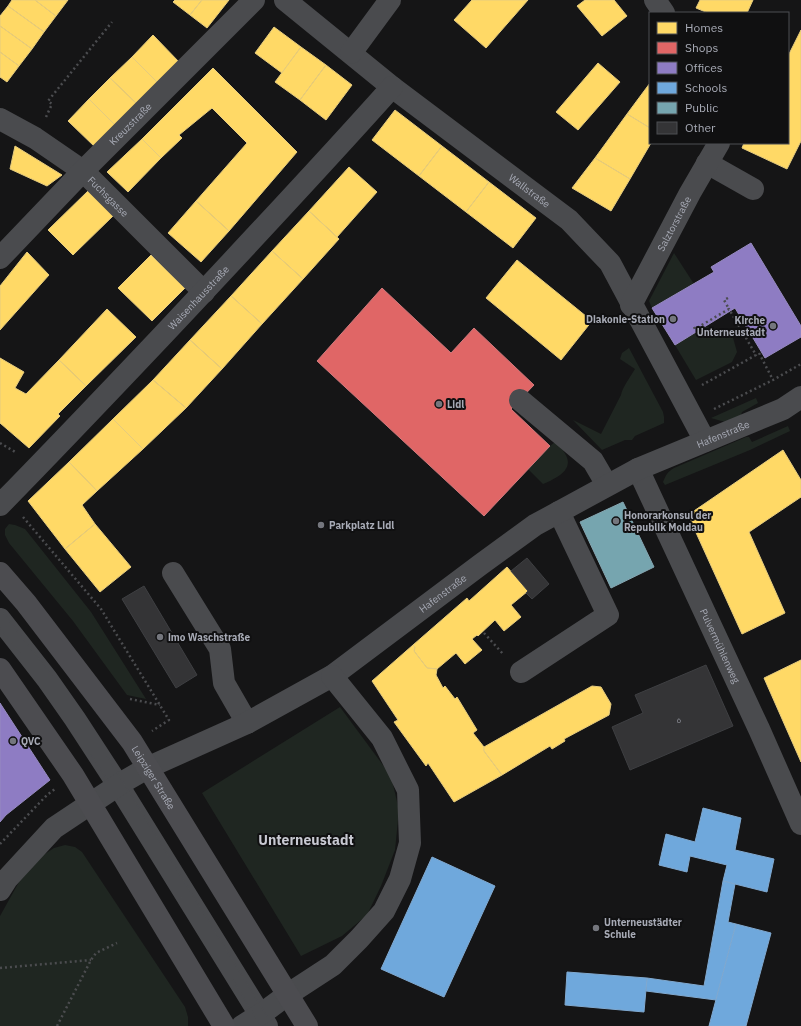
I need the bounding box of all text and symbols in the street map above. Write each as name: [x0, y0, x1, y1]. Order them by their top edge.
legend: [649, 12, 789, 144]
text: Homes: [685, 20, 723, 35]
text: Shops: [685, 40, 718, 55]
text: Offices: [685, 60, 723, 75]
text: Schools: [685, 80, 728, 95]
street label: Kreuzstraße: [106, 99, 155, 148]
text: Public: [685, 100, 718, 115]
text: Other: [685, 120, 716, 135]
street label: Wallstraße: [506, 171, 553, 211]
street label: Fuchsgasse: [85, 173, 132, 220]
street label: Salztorstraße: [654, 193, 694, 253]
street label: Waisenhausstraße: [165, 262, 232, 332]
place label: Diakonie-Station: [586, 313, 665, 326]
marker: Diakonie-Station: [668, 314, 678, 324]
place label: Kirche Unterneustadt: [697, 314, 765, 339]
marker: Kirche Unterneustadt: [768, 321, 778, 331]
place label: Lidl: [447, 398, 464, 411]
marker: Lidl: [434, 399, 444, 409]
street label: Hafenstraße: [695, 417, 752, 451]
place label: Honorarkonsul der Republik Moldau: [624, 509, 711, 534]
marker: Honorarkonsul der Republik Moldau: [611, 516, 621, 526]
place label: Parkplatz Lidl: [329, 519, 394, 532]
marker: Parkplatz Lidl: [316, 520, 326, 530]
street label: Hafenstraße: [416, 571, 469, 615]
street label: Pulvermühlenweg: [697, 606, 744, 686]
place label: imo Waschstraße: [168, 631, 250, 644]
marker: imo Waschstraße: [155, 632, 165, 642]
house number: 6: [677, 715, 682, 725]
place label: QVC: [21, 735, 41, 748]
marker: QVC: [8, 736, 18, 746]
street label: Leipziger Straße: [129, 743, 179, 812]
district label: Unterneustadt: [258, 831, 354, 849]
place label: Unterneustädter Schule: [604, 916, 682, 941]
marker: Unterneustädter Schule: [591, 923, 601, 933]

